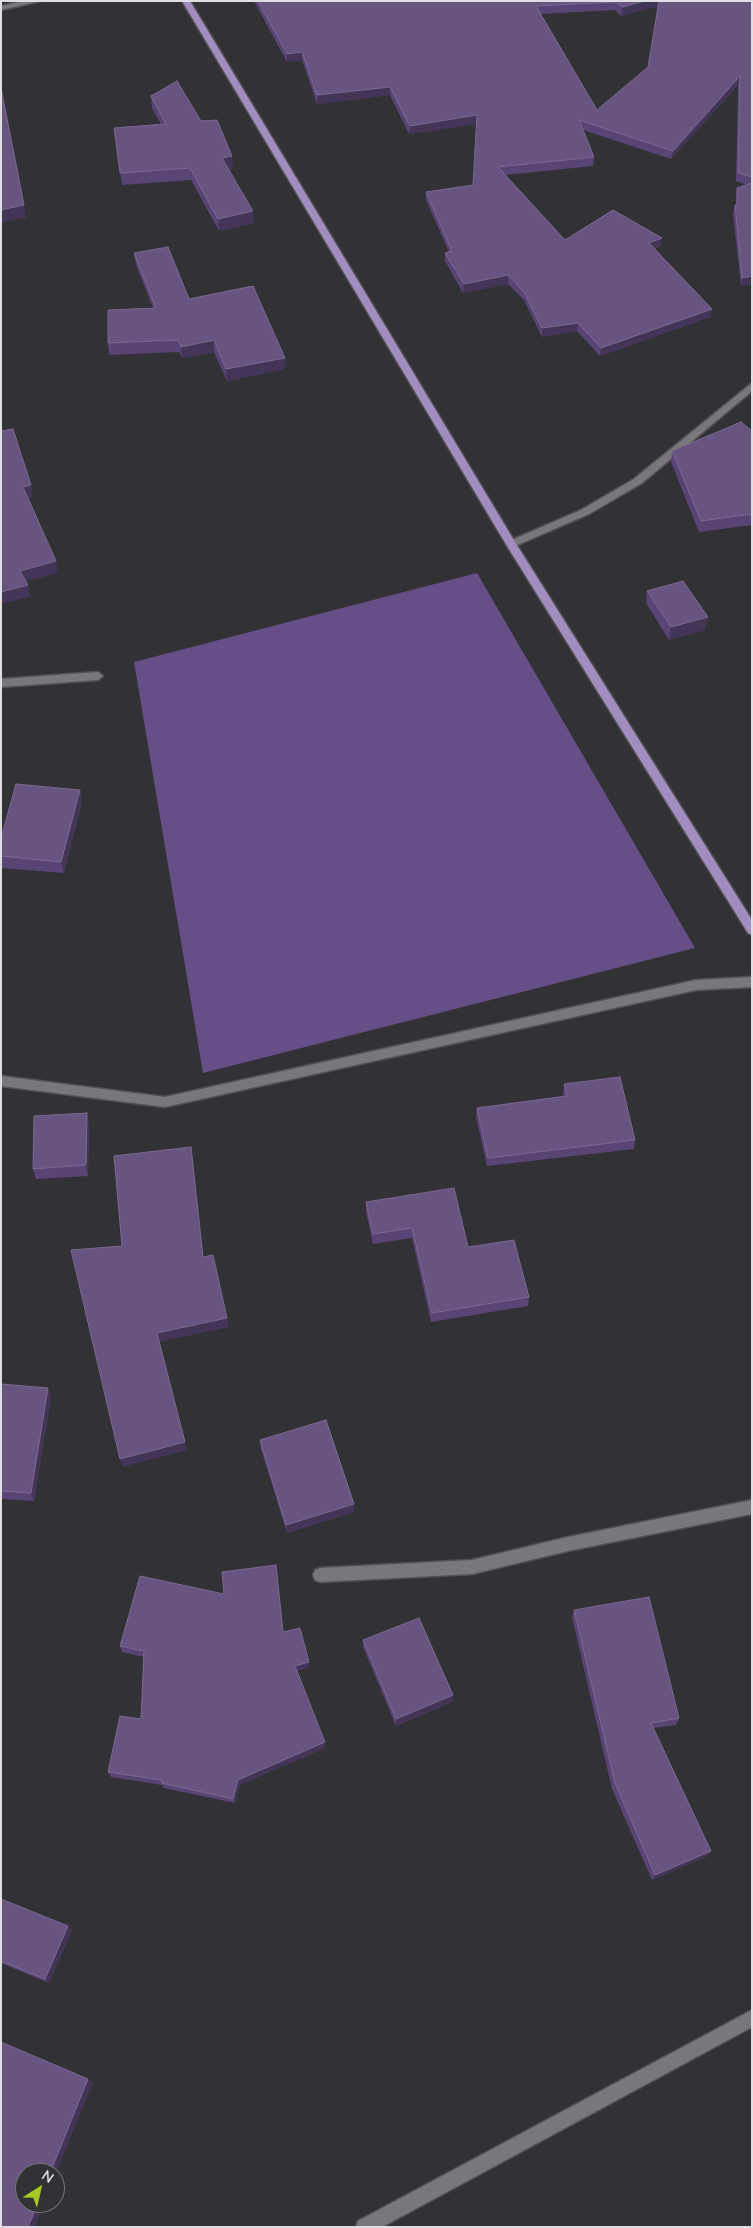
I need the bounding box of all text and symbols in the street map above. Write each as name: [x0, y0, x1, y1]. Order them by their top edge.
north arrow: [15, 2163, 65, 2213]
text: N: [39, 2166, 58, 2187]

